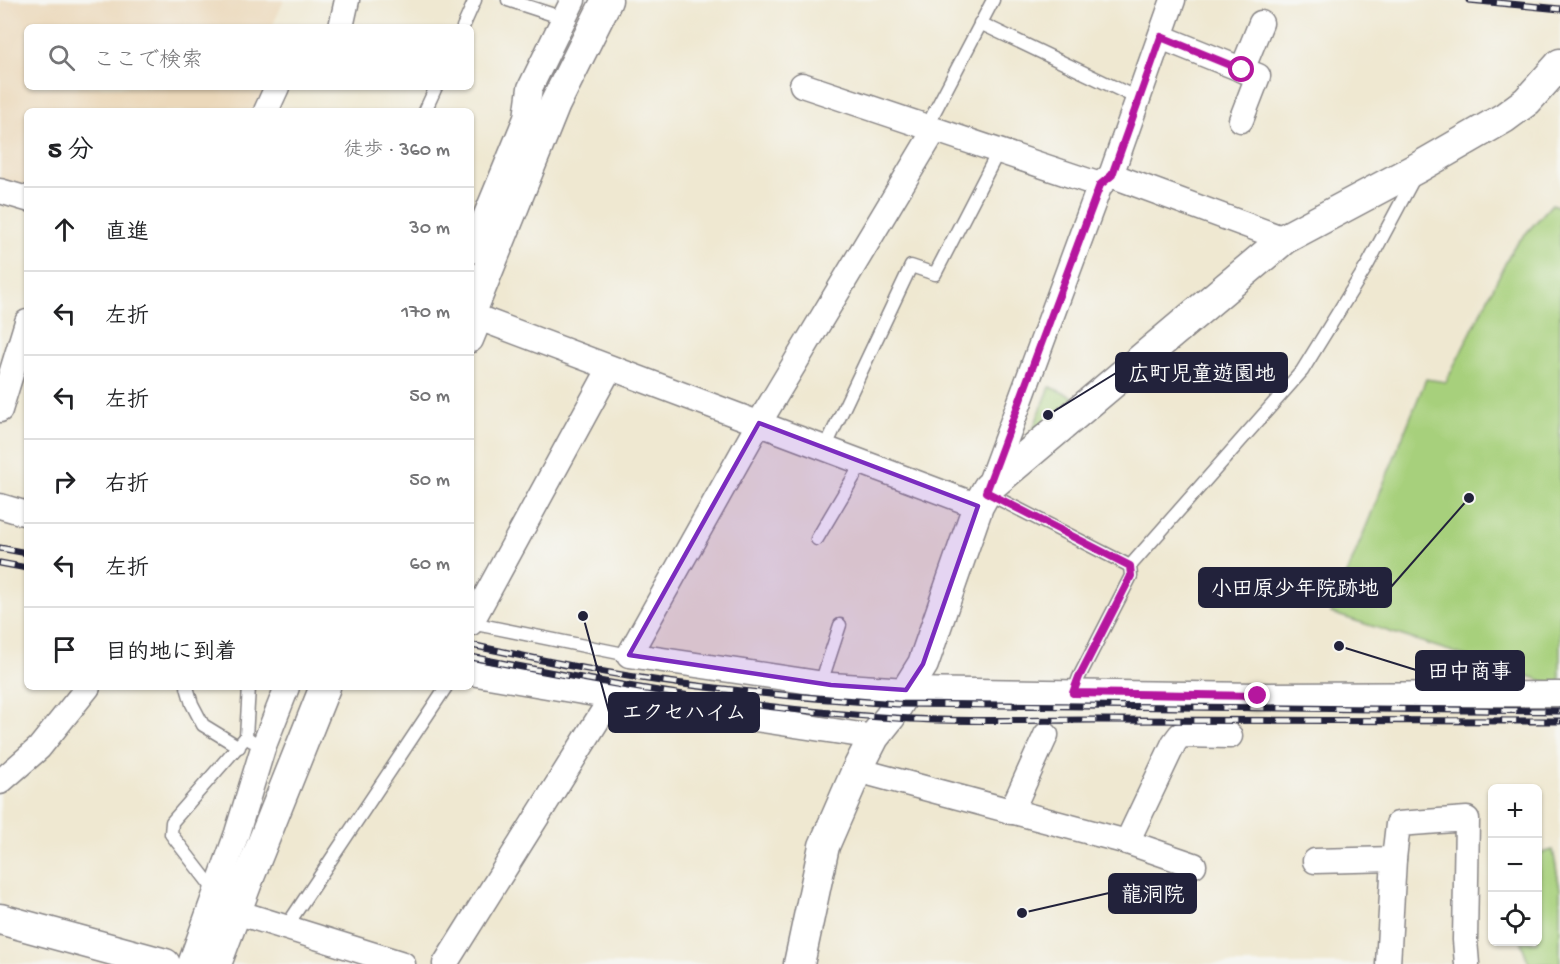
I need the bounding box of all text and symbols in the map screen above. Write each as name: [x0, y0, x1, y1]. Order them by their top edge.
search box: [24, 24, 474, 90]
icon: search: [45, 41, 78, 74]
text: ここで検索: [93, 49, 203, 75]
route start: [1228, 56, 1254, 82]
text: 5 分: [48, 137, 94, 168]
text: 徒歩 · 360 m: [343, 140, 450, 163]
icon: ahead: [48, 213, 81, 246]
text: 30 m: [409, 218, 450, 241]
text: 直進: [105, 221, 149, 247]
icon: left: [48, 297, 81, 330]
text: 170 m: [401, 302, 450, 325]
text: 左折: [105, 305, 149, 331]
callout: 広町児童遊園地: [1116, 353, 1287, 392]
text: 広町児童遊園地: [1129, 362, 1276, 389]
icon: left: [48, 381, 81, 414]
text: 50 m: [409, 386, 450, 409]
text: 左折: [105, 389, 149, 415]
icon: right: [48, 465, 81, 498]
text: 50 m: [409, 470, 450, 493]
text: 右折: [105, 473, 149, 499]
icon: left: [48, 549, 81, 582]
text: 60 m: [410, 554, 450, 577]
text: 左折: [105, 557, 149, 583]
callout: 小田原少年院跡地: [1199, 568, 1391, 607]
text: 小田原少年院跡地: [1211, 577, 1379, 604]
icon: arrive: [48, 633, 81, 666]
text: 目的地に到着: [105, 641, 237, 667]
callout: 田中商事: [1416, 651, 1524, 690]
text: 田中商事: [1428, 660, 1512, 687]
route end: [1244, 682, 1270, 708]
callout: エクセハイム: [609, 693, 759, 732]
text: エクセハイム: [621, 703, 747, 728]
map controls: [1488, 784, 1542, 946]
button: +: [1488, 784, 1542, 838]
button: −: [1488, 838, 1542, 892]
callout: 龍洞院: [1109, 874, 1196, 913]
text: 龍洞院: [1122, 883, 1185, 910]
button: locate: [1488, 892, 1542, 946]

